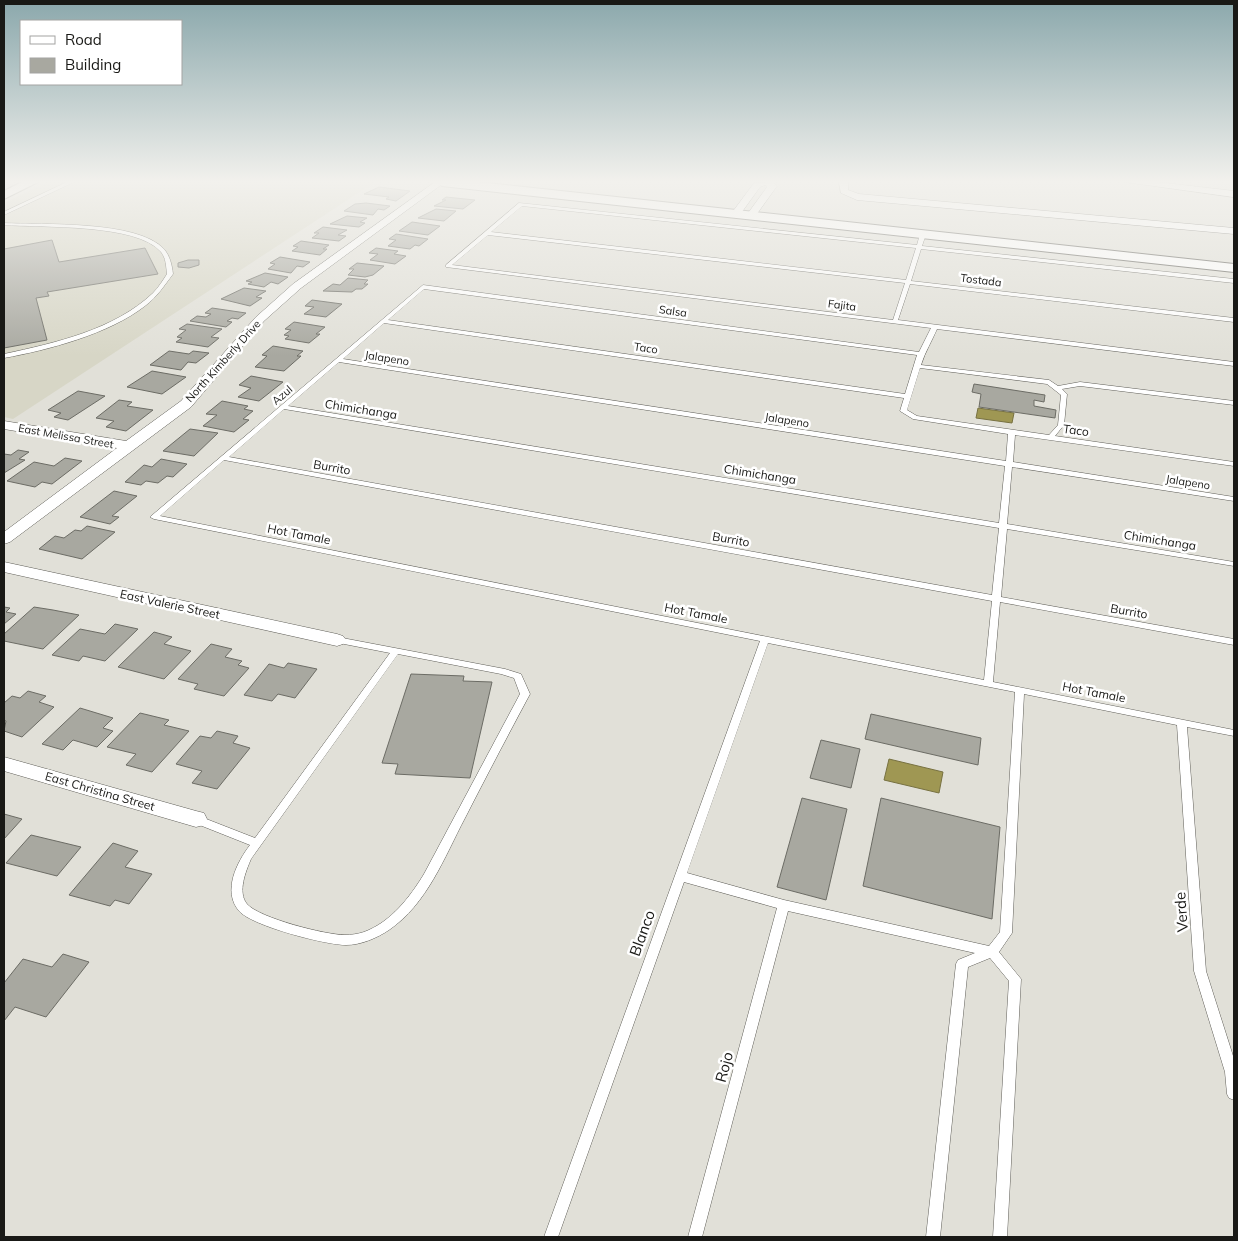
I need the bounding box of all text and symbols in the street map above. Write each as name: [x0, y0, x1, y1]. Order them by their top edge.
legend: [20, 20, 182, 85]
text: Road: [65, 30, 102, 49]
text: Building: [65, 55, 121, 74]
street label: Tostada: [960, 271, 1002, 289]
street label: Fajita: [827, 296, 857, 314]
street label: Salsa: [658, 302, 688, 320]
street label: North Kimberly Drive: [182, 317, 264, 405]
street label: Taco: [633, 339, 659, 357]
street label: Jalapeno: [364, 348, 410, 368]
street label: Azul: [269, 382, 295, 408]
street label: Chimichanga: [324, 396, 398, 422]
street label: Jalapeno: [764, 410, 810, 430]
street label: East Melissa Street: [17, 421, 115, 451]
street label: Taco: [1062, 421, 1090, 439]
street label: Burrito: [312, 456, 352, 478]
street label: Chimichanga: [723, 461, 797, 487]
street label: Jalapeno: [1165, 472, 1211, 492]
street label: Hot Tamale: [266, 521, 332, 547]
street label: Chimichanga: [1123, 527, 1197, 553]
street label: Burrito: [711, 528, 751, 550]
street label: East Valerie Street: [119, 586, 221, 622]
street label: Hot Tamale: [663, 600, 729, 626]
street label: Burrito: [1109, 600, 1149, 622]
street label: Hot Tamale: [1061, 679, 1127, 705]
street label: East Christina Street: [43, 768, 157, 814]
street label: Verde: [1170, 891, 1192, 933]
street label: Blanco: [625, 907, 659, 959]
street label: Rojo: [711, 1050, 737, 1084]

